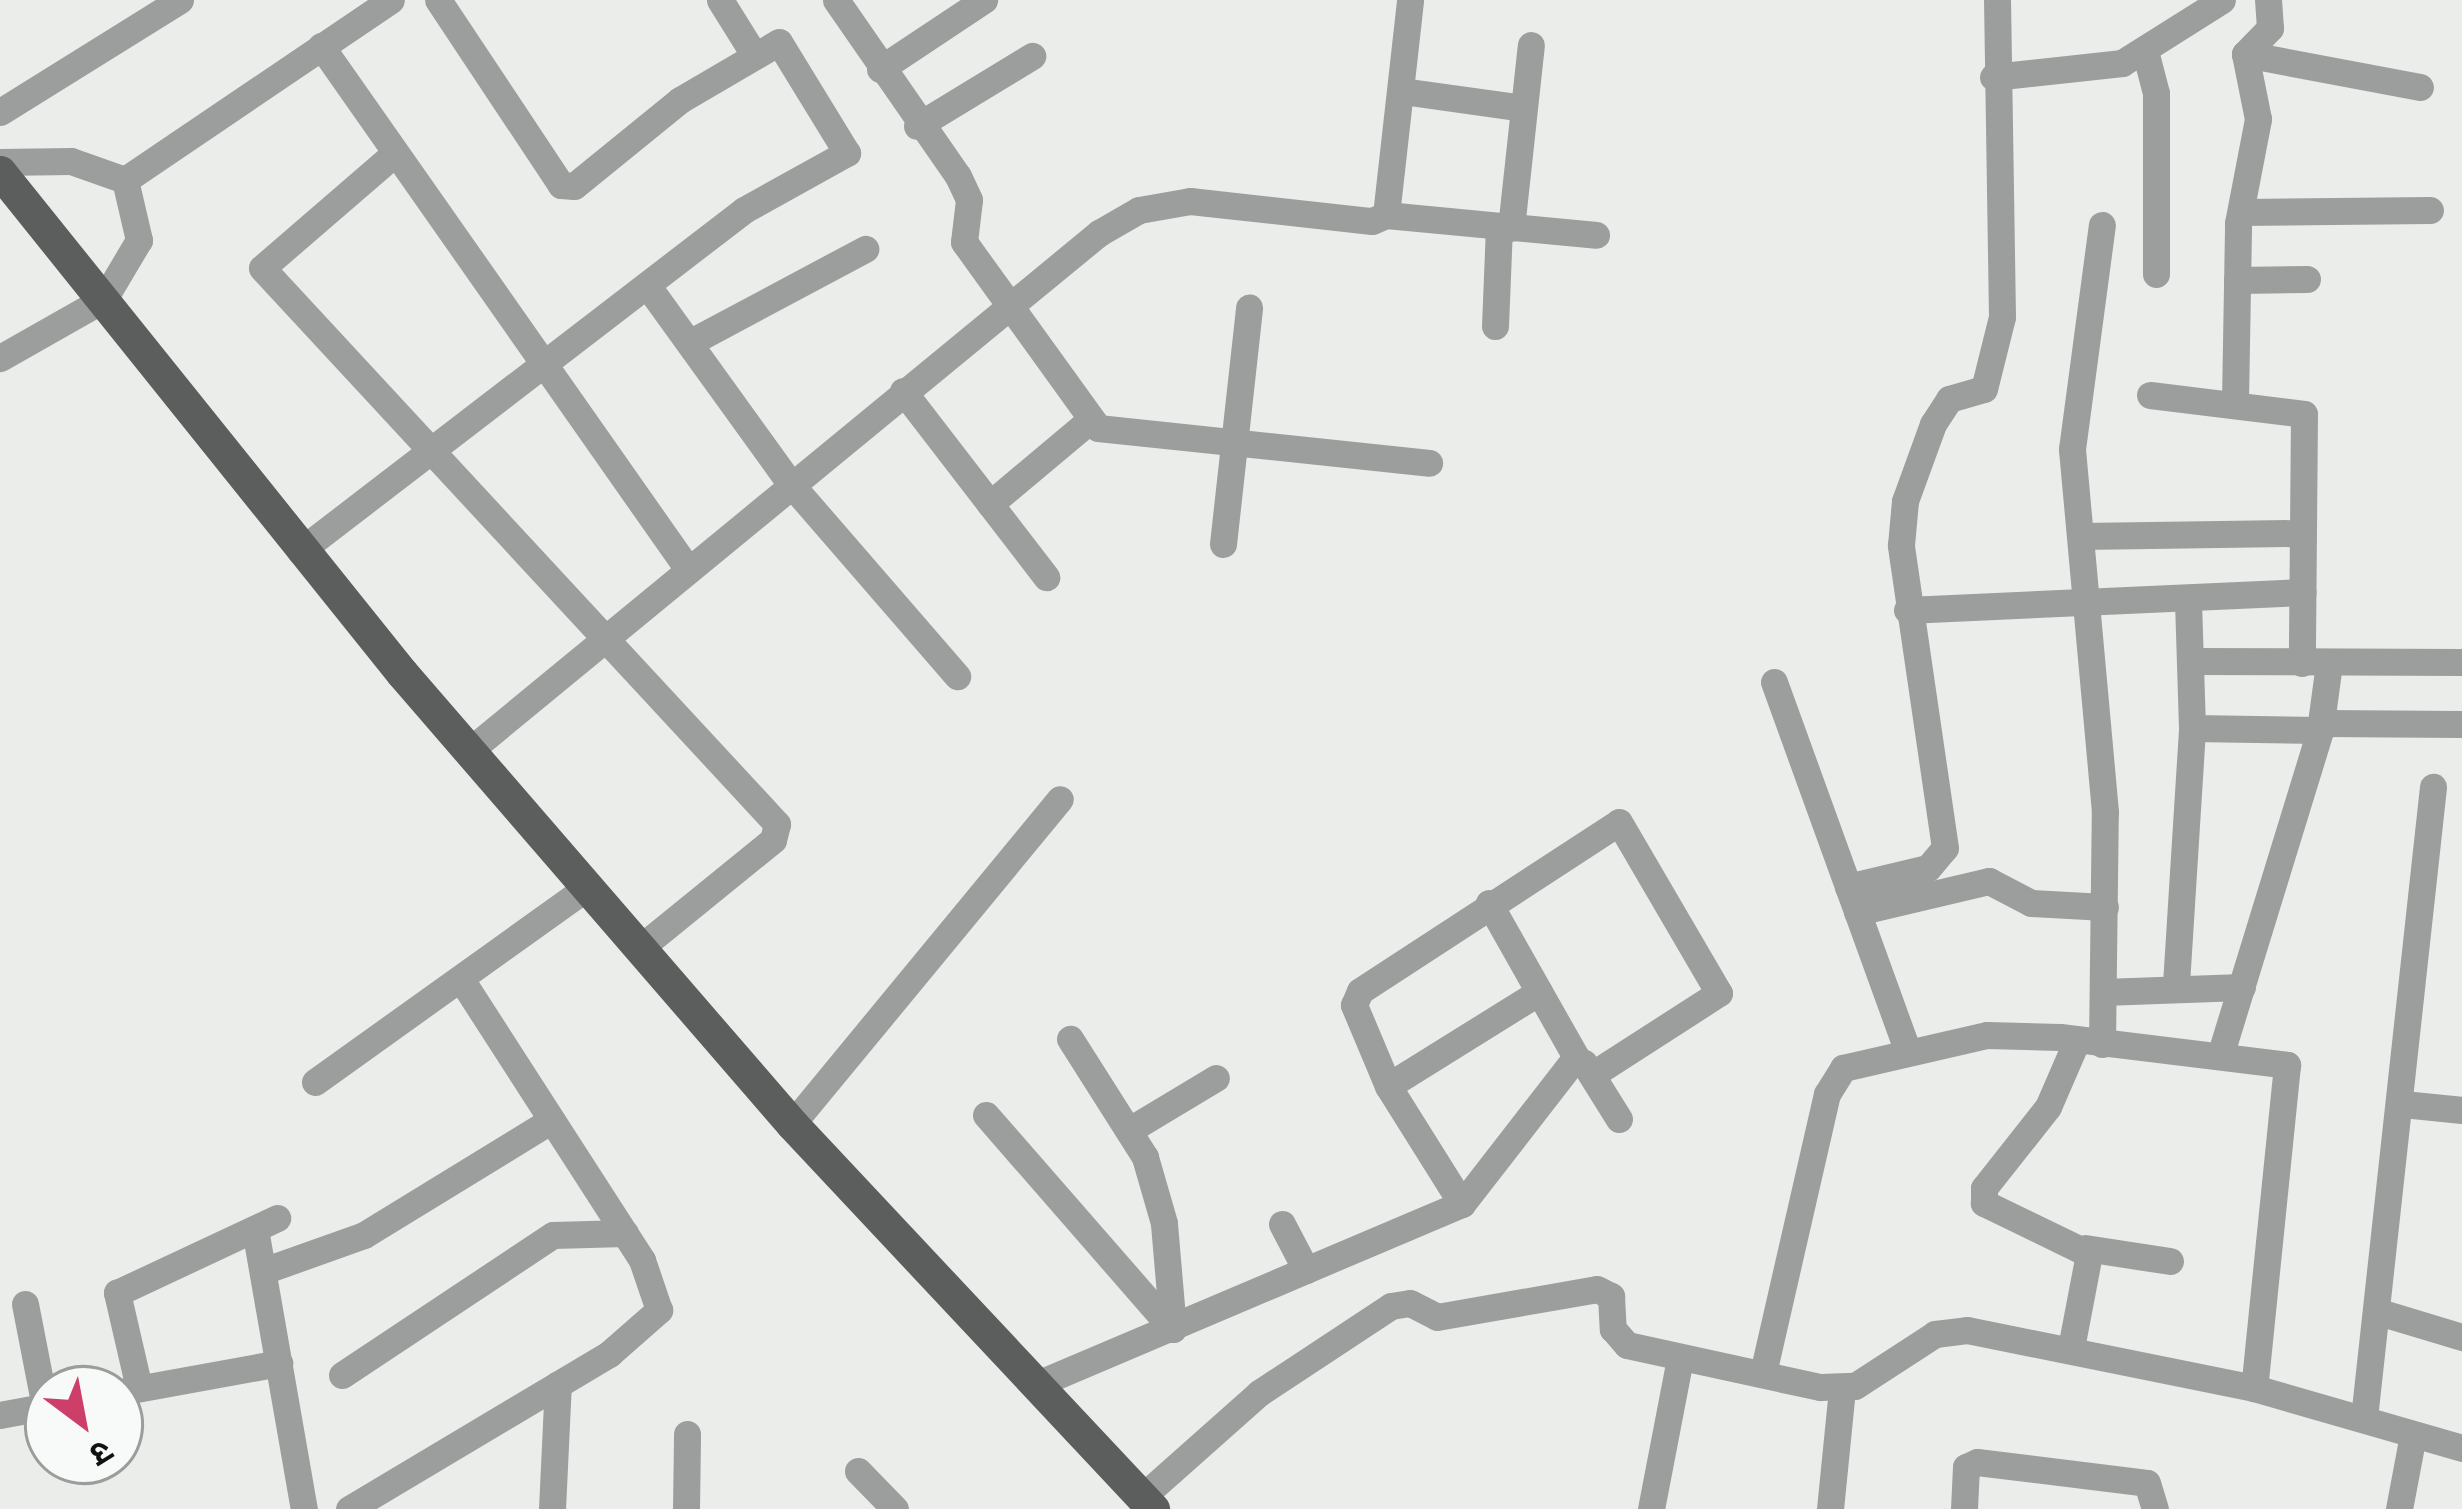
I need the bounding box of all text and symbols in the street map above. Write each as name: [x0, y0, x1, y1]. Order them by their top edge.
north arrow: [24, 1365, 144, 1485]
text: उ: [84, 1433, 120, 1474]

